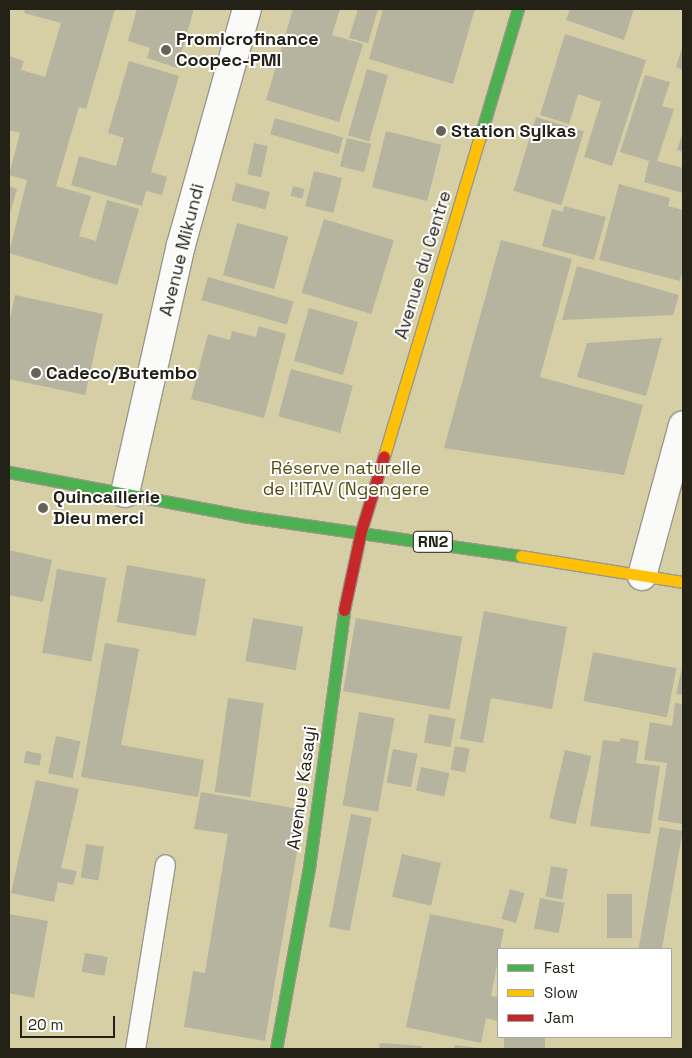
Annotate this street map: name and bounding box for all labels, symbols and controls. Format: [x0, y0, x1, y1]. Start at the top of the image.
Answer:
place label: Promicrofinance Coopec-PMI [176, 29, 319, 72]
marker: Promicrofinance Coopec-PMI [160, 44, 172, 56]
place label: Station Sylkas [451, 120, 576, 142]
marker: Station Sylkas [435, 125, 447, 137]
street label: Avenue Mikundi [155, 181, 209, 319]
street label: Avenue du Centre [390, 188, 456, 342]
place label: Cadeco/Butembo [46, 362, 197, 384]
marker: Cadeco/Butembo [30, 367, 42, 379]
park label: Réserve naturelle de l'ITAV (Ngengere [263, 458, 429, 500]
place label: Quincaillerie Dieu merci [53, 487, 160, 530]
marker: Quincaillerie Dieu merci [37, 502, 49, 514]
road number: RN2 [412, 528, 454, 556]
street label: Avenue Kasayi [283, 725, 321, 851]
legend [497, 948, 672, 1038]
text: Fast [544, 958, 575, 977]
text: Slow [544, 983, 578, 1002]
scale bar [22, 1006, 118, 1038]
text: Jam [544, 1008, 574, 1027]
text: 20 m [28, 1015, 63, 1034]

